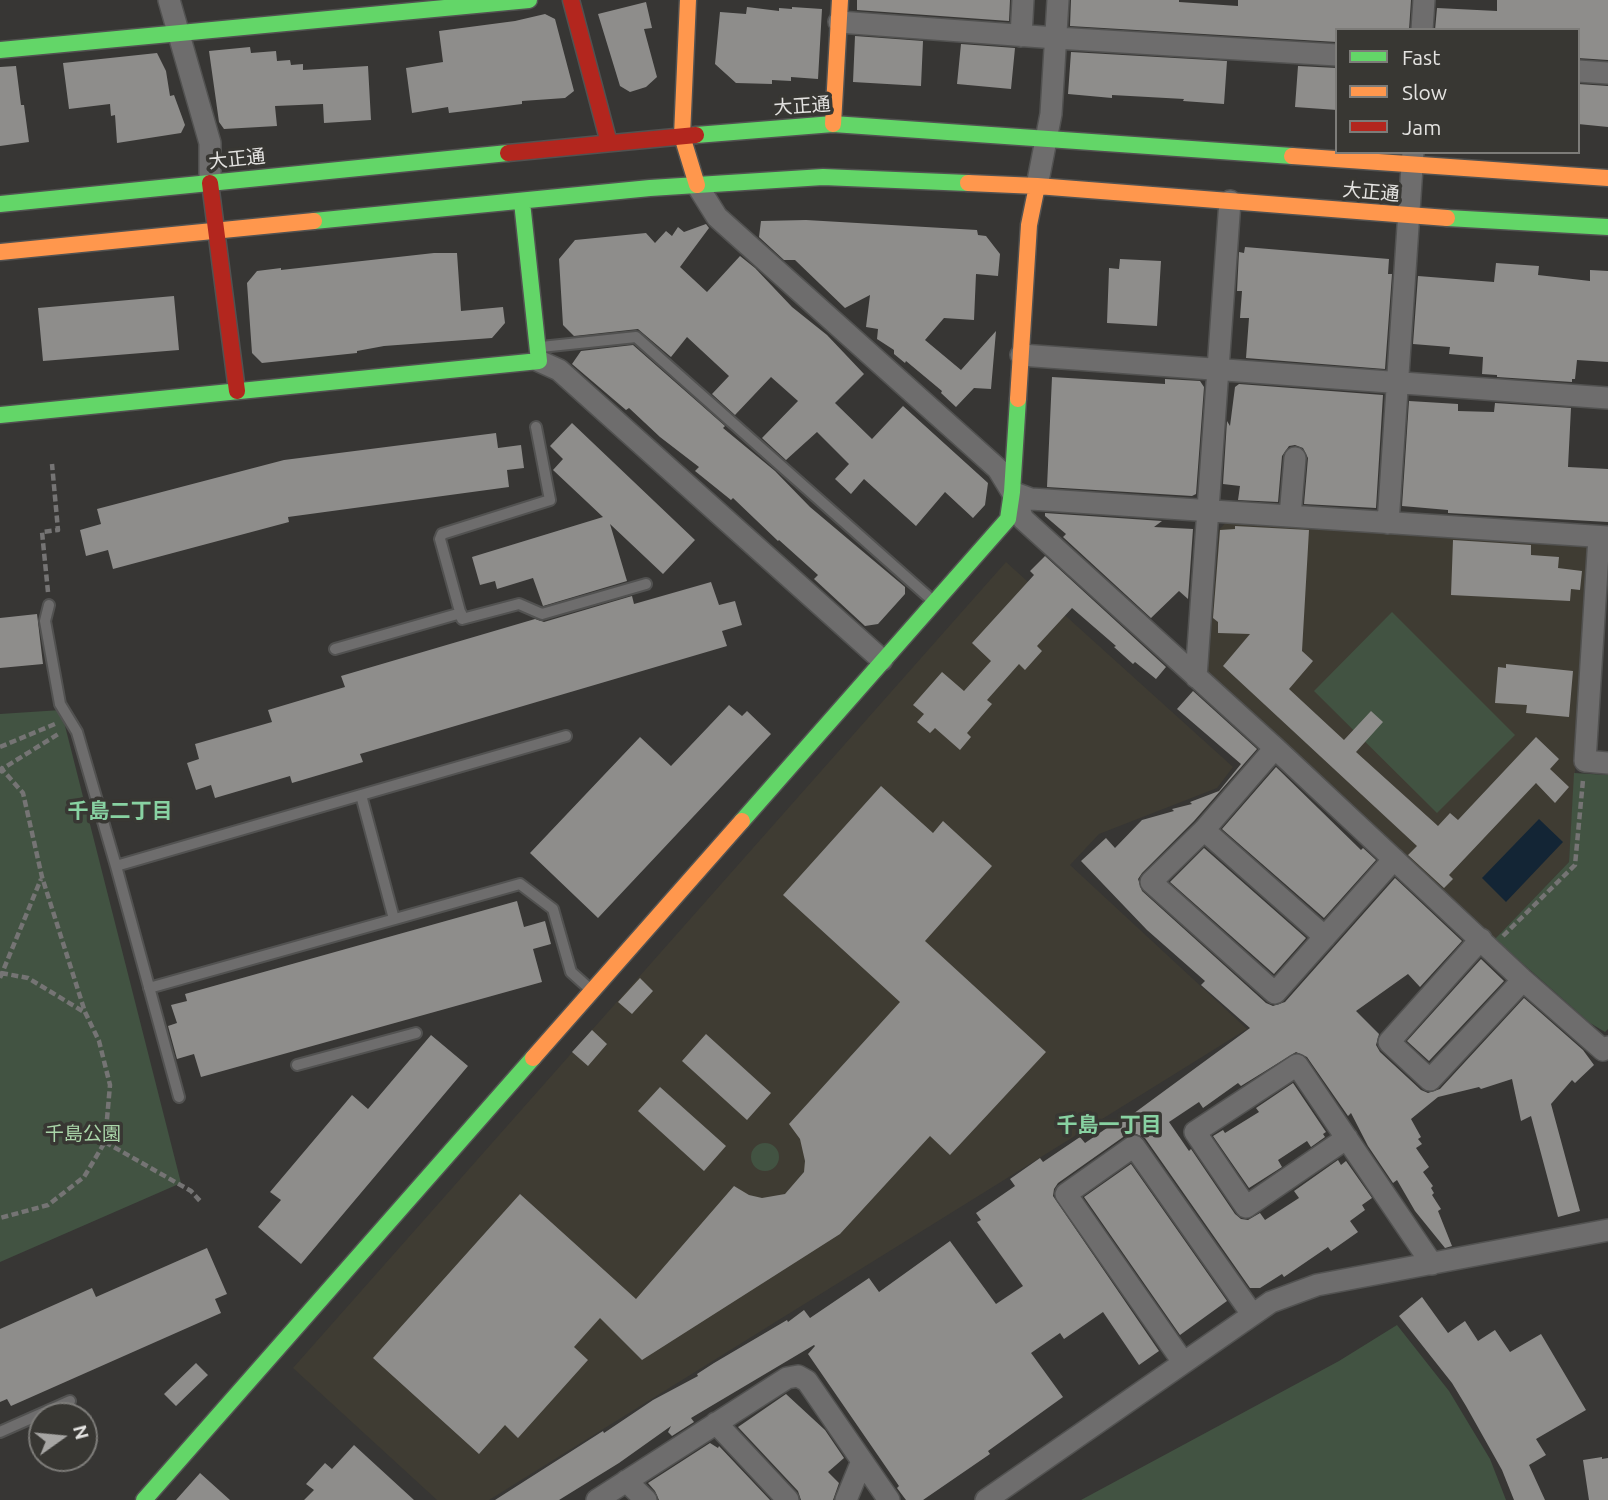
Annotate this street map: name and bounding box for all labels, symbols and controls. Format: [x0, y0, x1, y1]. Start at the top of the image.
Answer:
legend [1335, 28, 1580, 154]
text: Fast [1402, 45, 1440, 69]
text: Slow [1402, 80, 1447, 104]
street label: 大正通 [773, 93, 831, 119]
text: Jam [1402, 115, 1441, 139]
street label: 大正通 [207, 145, 267, 173]
street label: 大正通 [1342, 178, 1400, 206]
district label: 千島二丁目 [68, 798, 172, 824]
district label: 千島一丁目 [1057, 1112, 1161, 1138]
park label: 千島公園 [45, 1123, 121, 1145]
north arrow [28, 1402, 98, 1472]
text: N [69, 1422, 94, 1442]

